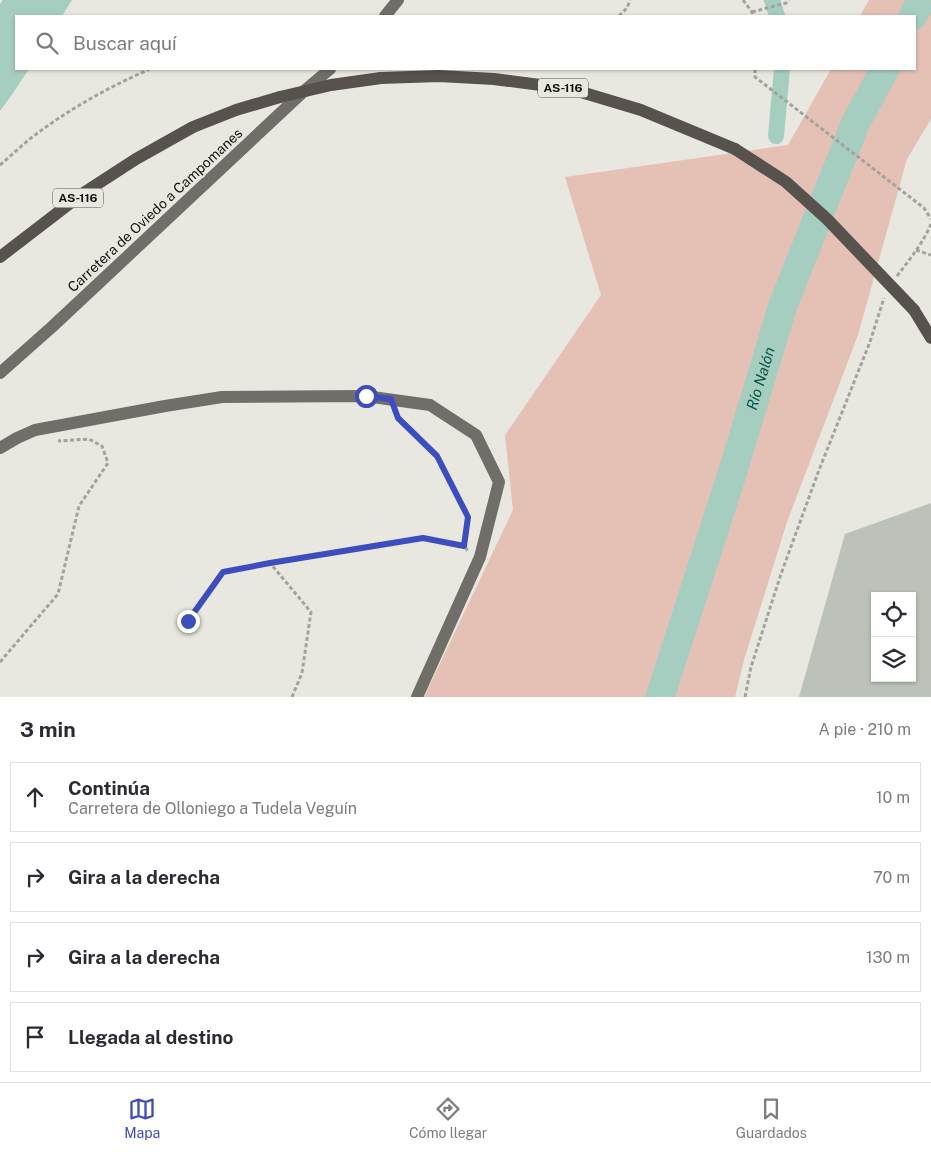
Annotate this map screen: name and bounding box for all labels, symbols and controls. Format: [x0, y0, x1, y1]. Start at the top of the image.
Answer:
search box [15, 15, 916, 70]
icon: search [33, 29, 61, 57]
text: Buscar aquí [73, 32, 177, 54]
road number: AS-116 [538, 78, 588, 98]
street label: Carretera de Oviedo a Campomanes [64, 125, 246, 295]
road number: AS-116 [53, 188, 103, 208]
water label: Río Nalón [743, 345, 778, 412]
route start [355, 385, 378, 408]
map controls [871, 592, 916, 682]
button: locate [871, 592, 916, 637]
route end [177, 610, 200, 633]
button: layers [871, 637, 916, 682]
text: 3 min [20, 717, 76, 742]
text: A pie · 210 m [818, 720, 911, 739]
text: Continúa [68, 777, 150, 799]
icon: ahead [21, 783, 49, 811]
text: 10 m [876, 788, 910, 807]
text: Carretera de Olloniego a Tudela Veguín [68, 799, 357, 818]
icon: right [21, 863, 49, 891]
text: Gira a la derecha [68, 866, 220, 888]
text: 70 m [873, 868, 910, 887]
icon: right [21, 943, 49, 971]
text: Gira a la derecha [68, 946, 220, 968]
text: 130 m [866, 948, 910, 967]
icon: arrive [21, 1023, 49, 1051]
text: Llegada al destino [68, 1026, 233, 1048]
tab: Mapa [124, 1095, 160, 1141]
tab: Cómo llegar [409, 1095, 487, 1141]
tab: Guardados [736, 1095, 807, 1141]

